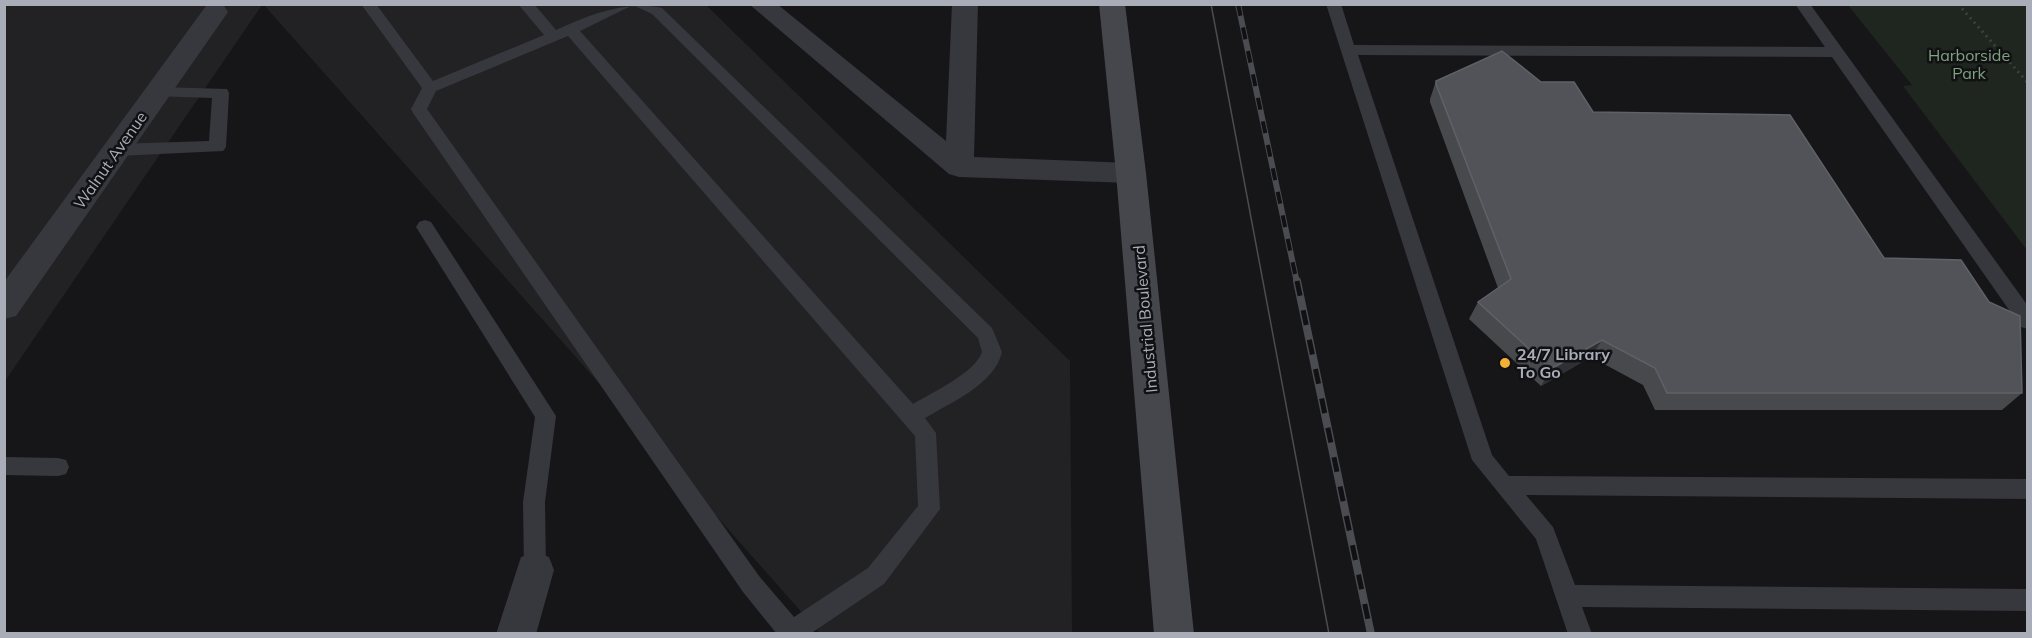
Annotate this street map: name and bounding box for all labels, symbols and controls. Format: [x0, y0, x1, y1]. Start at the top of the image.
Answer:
park label: Harborside Park [1928, 45, 2010, 83]
street label: Walnut Avenue [69, 107, 151, 213]
street label: Industrial Boulevard [1129, 244, 1161, 394]
place label: 24/7 Library To Go [1517, 344, 1610, 382]
marker: 24/7 Library To Go [1498, 356, 1512, 370]

